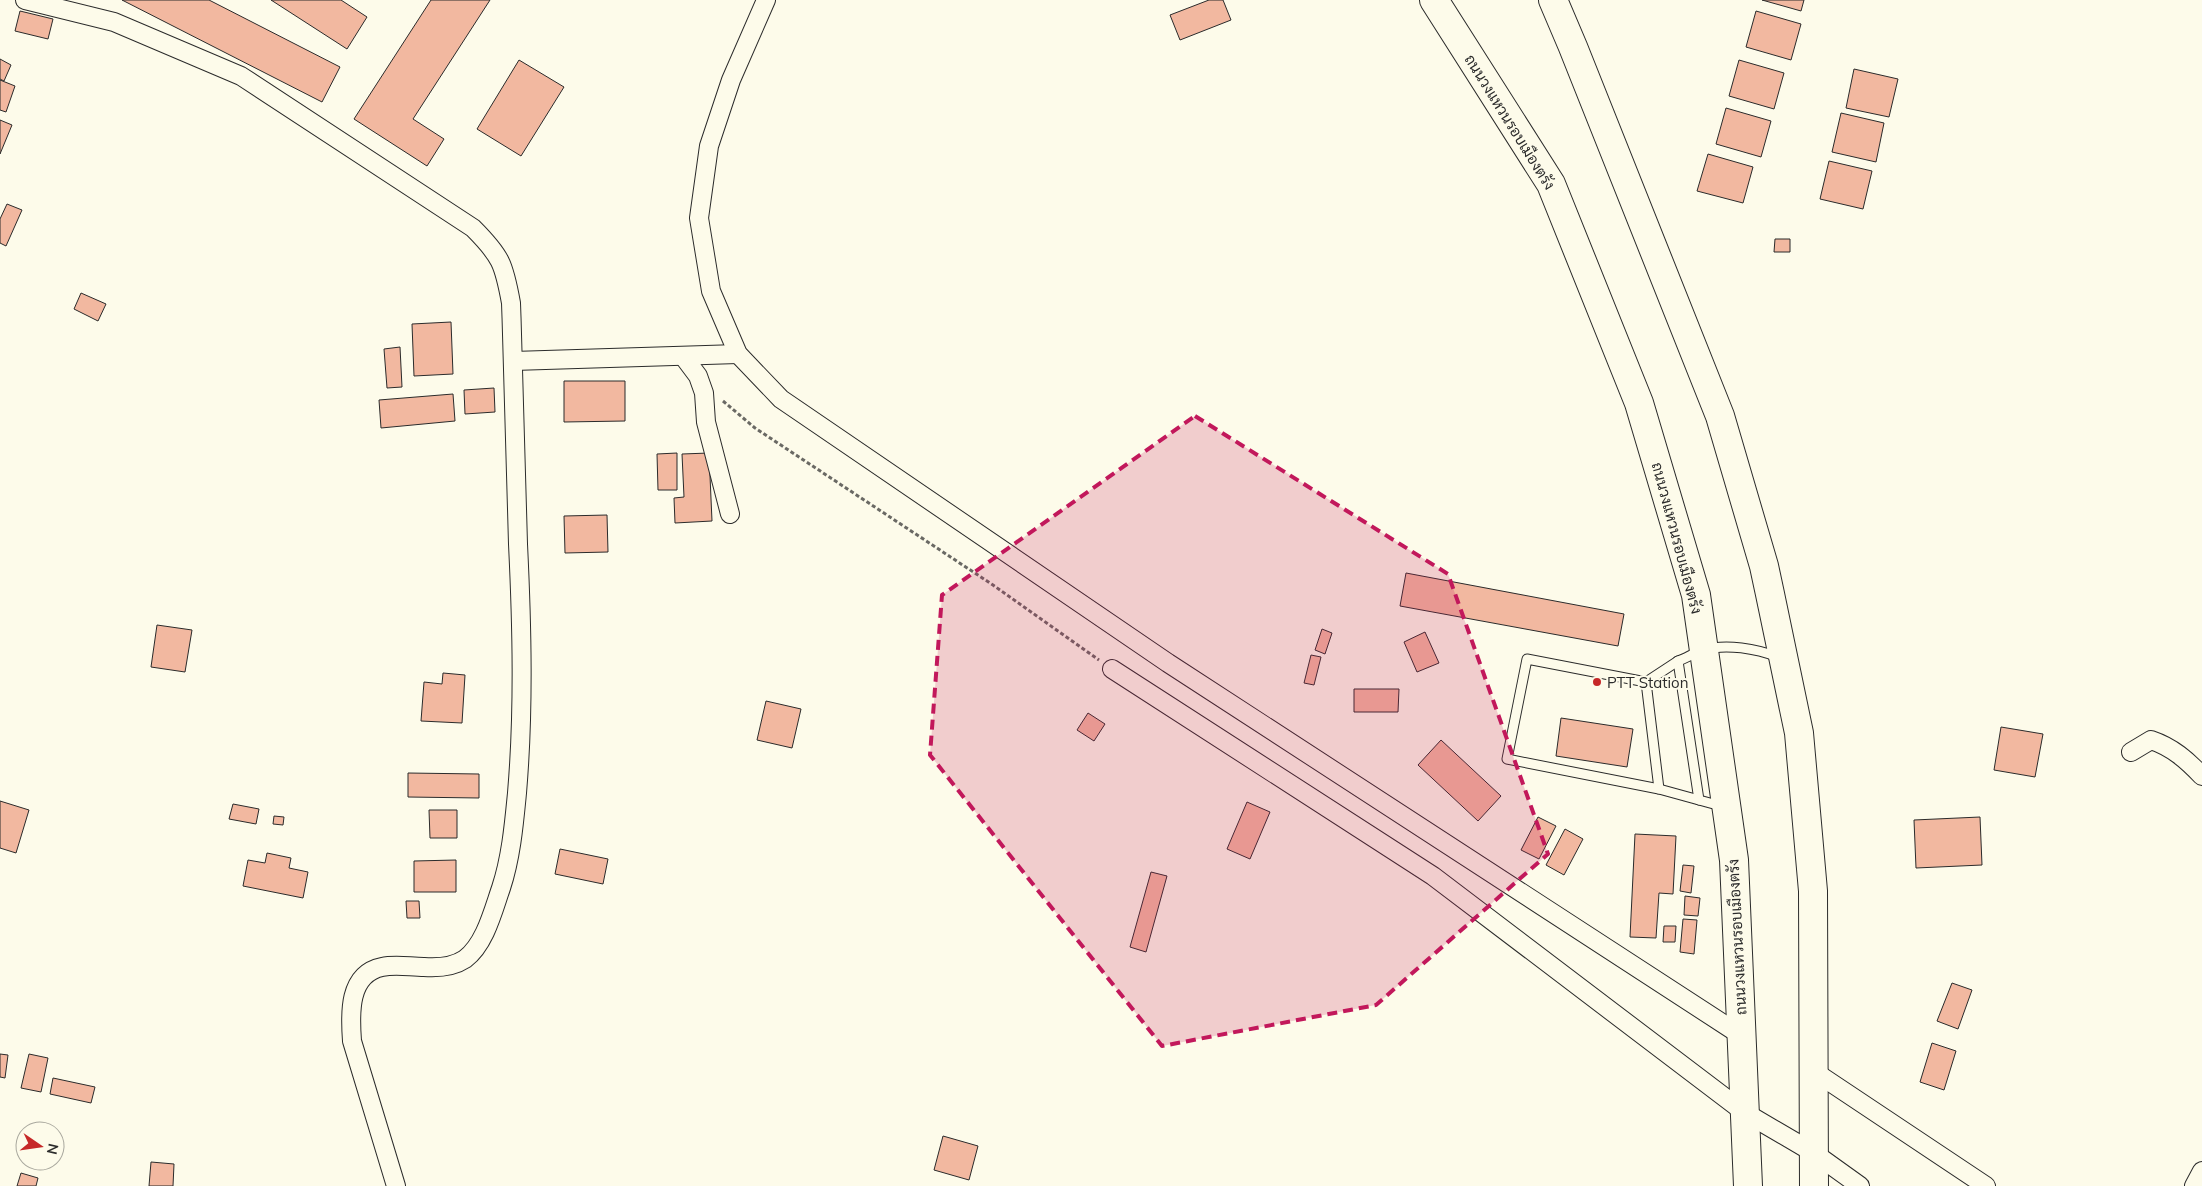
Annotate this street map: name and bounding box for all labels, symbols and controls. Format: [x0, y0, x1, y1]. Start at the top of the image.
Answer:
street label: ถนนวงแหวนรอบเมืองตรัง [1461, 51, 1559, 193]
street label: ถนนวงแหวนรอบเมืองตรัง [1648, 460, 1706, 616]
place label: PTT Station [1607, 673, 1688, 692]
marker: PTT Station [1591, 676, 1603, 688]
street label: ถนนวงแหวนรอบเมืองตรัง [1723, 859, 1751, 1015]
north arrow [15, 1121, 65, 1171]
text: N [43, 1142, 63, 1156]

